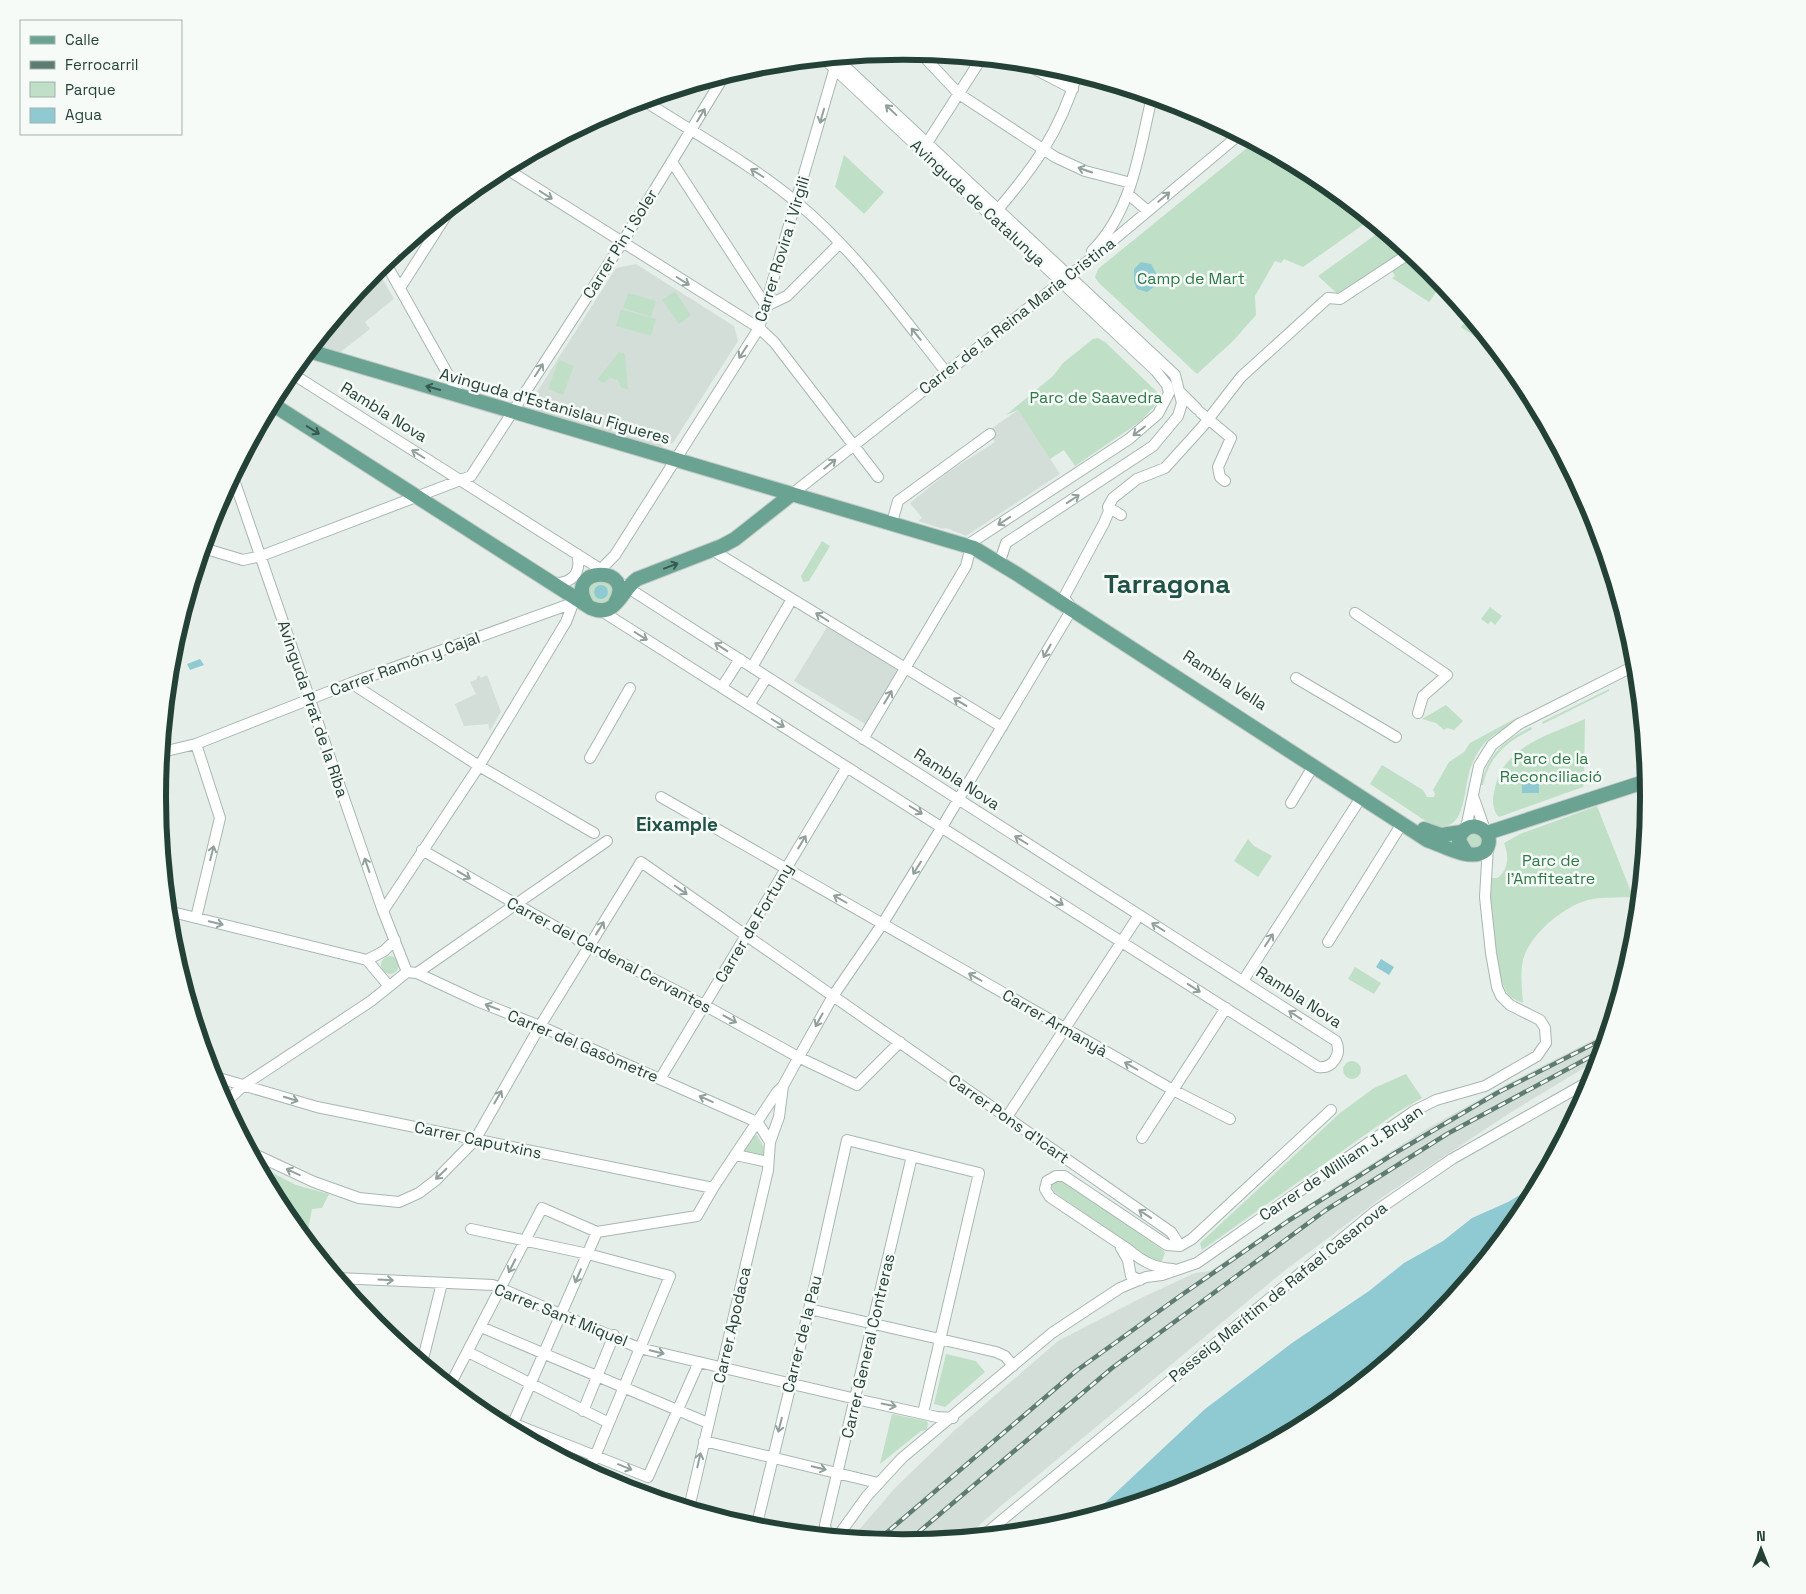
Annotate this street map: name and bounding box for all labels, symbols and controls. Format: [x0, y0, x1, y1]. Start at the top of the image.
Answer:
legend [20, 20, 182, 135]
text: Calle [65, 30, 100, 49]
text: Ferrocarril [65, 55, 138, 74]
text: Parque [65, 80, 116, 99]
one-way arrow [885, 104, 898, 116]
text: Agua [65, 105, 102, 124]
one-way arrow [696, 108, 706, 122]
one-way arrow [816, 108, 826, 124]
street label: Avinguda de Catalunya [906, 135, 1050, 271]
one-way arrow [1077, 165, 1093, 175]
one-way arrow [750, 168, 764, 179]
street label: Carrer Rovira i Virgili [750, 173, 814, 325]
street label: Carrer Pin i Soler [578, 185, 662, 303]
one-way arrow [538, 190, 552, 200]
one-way arrow [1157, 191, 1170, 202]
street label: Carrer de la Reina Maria Cristina [915, 233, 1119, 399]
park label: Camp de Mart [1137, 268, 1245, 289]
one-way arrow [676, 276, 690, 286]
one-way arrow [910, 327, 921, 340]
one-way arrow [737, 345, 747, 359]
street label: Avinguda d'Estanislau Figueres [437, 363, 673, 449]
one-way arrow [535, 364, 545, 378]
street label: Rambla Nova [337, 377, 431, 447]
one-way arrow [425, 382, 441, 392]
park label: Parc de Saavedra [1030, 387, 1162, 408]
one-way arrow [305, 425, 319, 435]
one-way arrow [1133, 425, 1146, 436]
one-way arrow [412, 449, 426, 459]
one-way arrow [823, 458, 836, 469]
one-way arrow [1065, 493, 1079, 503]
one-way arrow [998, 516, 1012, 526]
one-way arrow [663, 561, 678, 570]
district label: Tarragona [1104, 567, 1230, 601]
one-way arrow [815, 612, 829, 622]
street label: Avinguda Prat de la Riba [273, 618, 353, 800]
street label: Carrer Ramón y Cajal [327, 627, 483, 701]
one-way arrow [634, 631, 648, 642]
one-way arrow [714, 642, 728, 652]
one-way arrow [1041, 644, 1051, 658]
street label: Rambla Vella [1179, 645, 1271, 715]
one-way arrow [883, 690, 893, 704]
one-way arrow [954, 697, 968, 707]
one-way arrow [771, 719, 785, 729]
street label: Rambla Nova [910, 743, 1004, 815]
park label: Parc de la Reconciliació [1500, 748, 1602, 787]
one-way arrow [908, 806, 922, 816]
district label: Eixample [636, 812, 718, 837]
one-way arrow [797, 835, 807, 849]
one-way arrow [1014, 835, 1028, 845]
one-way arrow [208, 846, 217, 862]
park label: Parc de l'Amfiteatre [1507, 850, 1595, 889]
one-way arrow [362, 857, 371, 873]
street label: Carrer de Fortuny [710, 859, 798, 987]
one-way arrow [911, 861, 921, 875]
one-way arrow [456, 870, 470, 880]
one-way arrow [673, 885, 687, 895]
street label: Carrer del Cardenal Cervantes [503, 892, 715, 1018]
one-way arrow [834, 893, 848, 903]
one-way arrow [1050, 895, 1064, 906]
one-way arrow [207, 918, 223, 928]
one-way arrow [596, 921, 606, 935]
one-way arrow [1152, 922, 1166, 932]
one-way arrow [1264, 934, 1274, 948]
street label: Rambla Nova [1252, 961, 1346, 1033]
one-way arrow [968, 971, 983, 981]
one-way arrow [1187, 983, 1201, 993]
street label: Carrer Armanyà [998, 984, 1112, 1062]
one-way arrow [485, 1002, 500, 1011]
street label: Carrer del Gasòmetre [504, 1005, 662, 1087]
one-way arrow [1289, 1009, 1303, 1019]
one-way arrow [814, 1012, 824, 1027]
one-way arrow [722, 1015, 736, 1025]
one-way arrow [1125, 1061, 1139, 1071]
street label: Carrer Pons d'Icart [944, 1069, 1074, 1169]
one-way arrow [494, 1090, 504, 1104]
one-way arrow [699, 1093, 714, 1103]
one-way arrow [283, 1095, 299, 1105]
street label: Carrer de William J. Bryan [1255, 1100, 1427, 1226]
street label: Carrer Caputxins [413, 1116, 543, 1164]
one-way arrow [285, 1167, 300, 1177]
one-way arrow [435, 1168, 447, 1180]
street label: Passeig Marítim de Rafael Casanova [1164, 1197, 1392, 1387]
one-way arrow [1138, 1209, 1152, 1219]
street label: Carrer General Contreras [837, 1252, 899, 1440]
one-way arrow [507, 1259, 517, 1274]
street label: Carrer Apodaca [708, 1265, 756, 1385]
one-way arrow [572, 1268, 582, 1283]
street label: Carrer de la Pau [777, 1273, 827, 1395]
one-way arrow [378, 1276, 394, 1285]
street label: Carrer Sant Miquel [491, 1279, 631, 1351]
one-way arrow [649, 1348, 665, 1357]
one-way arrow [881, 1401, 897, 1411]
one-way arrow [775, 1416, 784, 1432]
one-way arrow [695, 1452, 704, 1468]
one-way arrow [617, 1463, 632, 1472]
one-way arrow [811, 1464, 827, 1473]
north arrow [1736, 1524, 1786, 1574]
text: N [1756, 1527, 1766, 1545]

